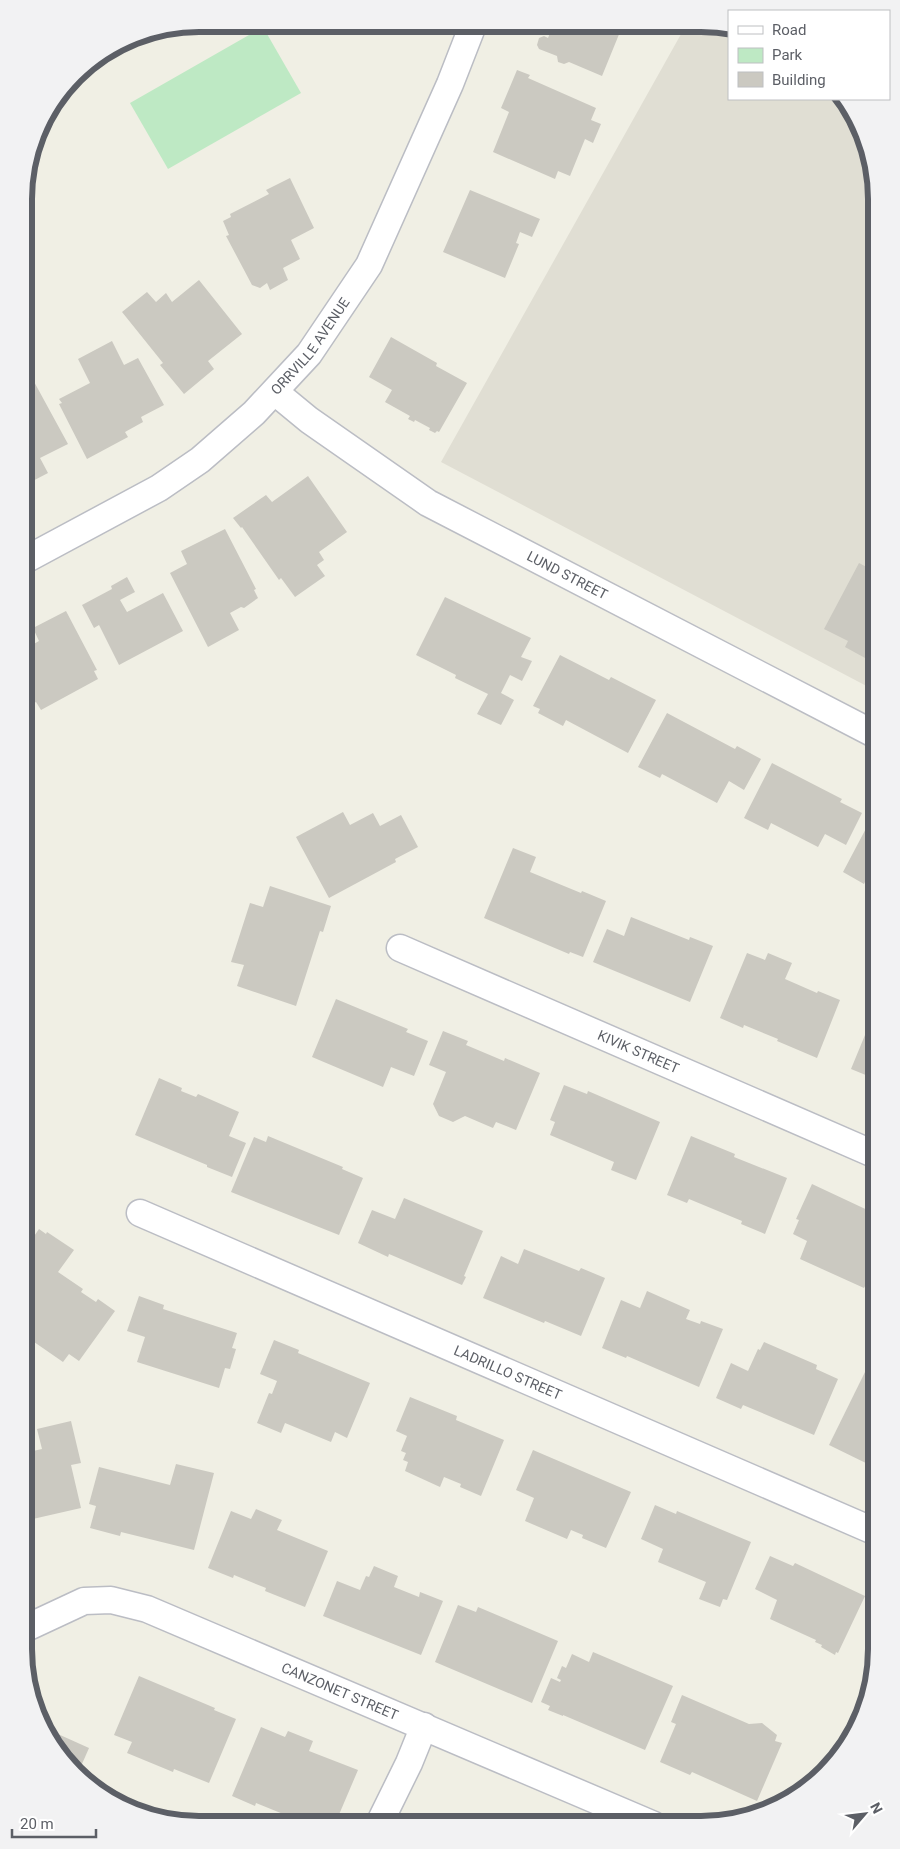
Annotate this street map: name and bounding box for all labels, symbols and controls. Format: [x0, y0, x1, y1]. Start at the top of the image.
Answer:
legend [728, 10, 890, 100]
text: Road [772, 21, 806, 39]
text: Park [772, 46, 803, 64]
text: Building [772, 71, 826, 89]
street label: ORRVILLE AVENUE [267, 295, 353, 398]
street label: LUND STREET [524, 548, 611, 603]
street label: KIVIK STREET [595, 1027, 682, 1077]
street label: LADRILLO STREET [452, 1342, 565, 1403]
street label: CANZONET STREET [279, 1659, 401, 1723]
north arrow [840, 1789, 890, 1839]
text: N [867, 1800, 886, 1816]
scale bar [12, 1806, 96, 1838]
text: 20 m [20, 1815, 54, 1833]

